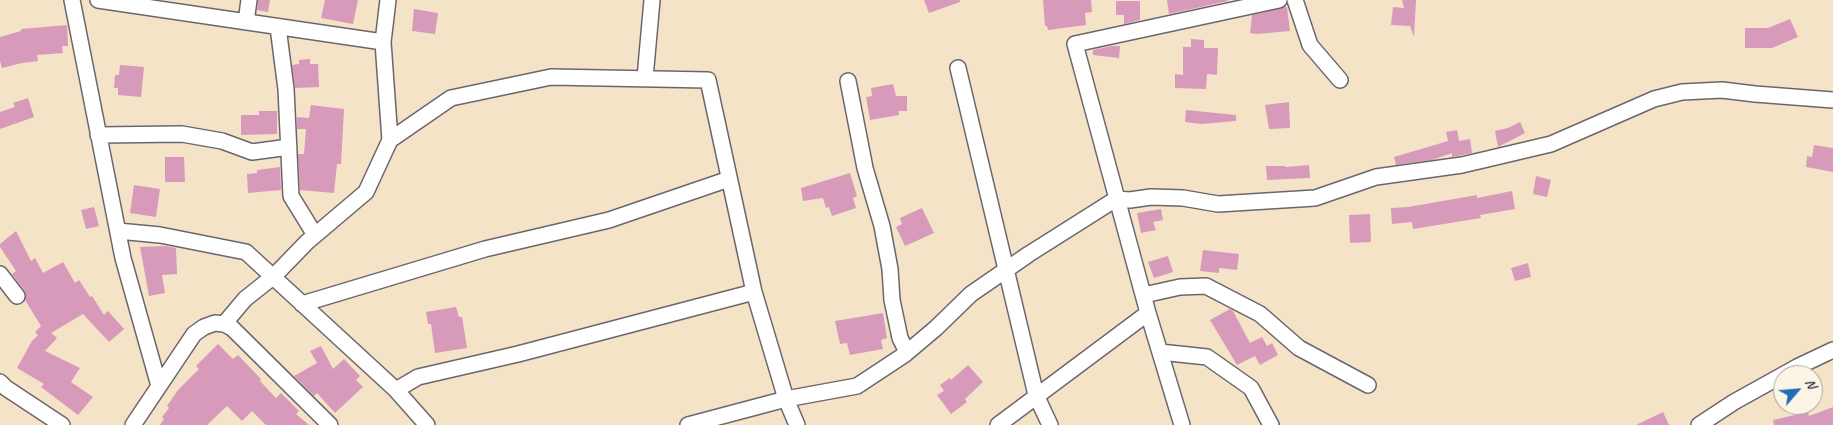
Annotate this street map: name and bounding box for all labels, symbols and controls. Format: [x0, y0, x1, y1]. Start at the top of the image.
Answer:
north arrow [1773, 365, 1823, 415]
text: N [1801, 376, 1820, 391]

